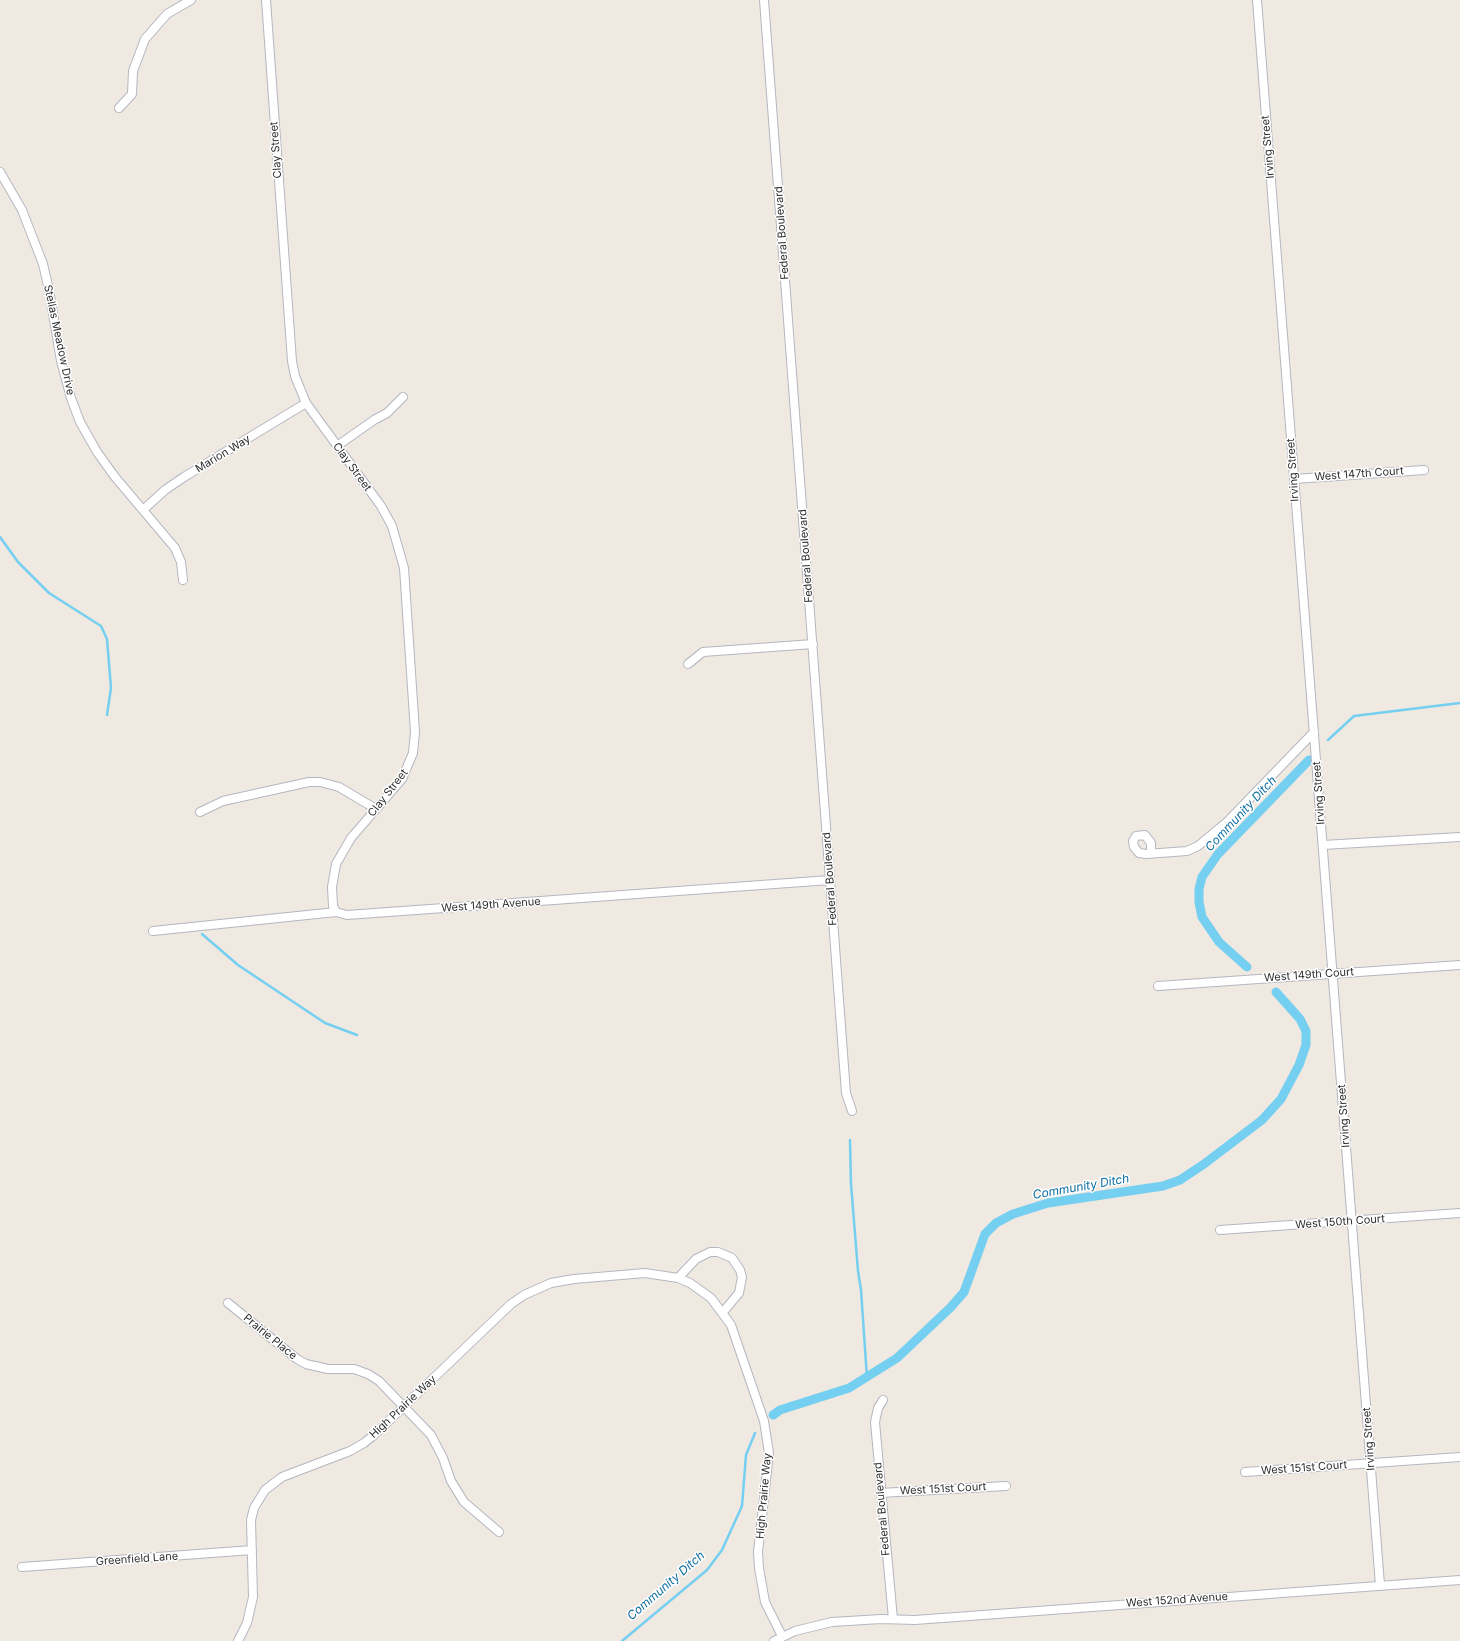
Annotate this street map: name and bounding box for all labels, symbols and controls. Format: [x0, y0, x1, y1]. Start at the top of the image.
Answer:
street label: Irving Street [1259, 115, 1277, 179]
street label: Clay Street [267, 121, 285, 179]
street label: Federal Boulevard [772, 186, 792, 280]
street label: Stellas Meadow Drive [41, 284, 77, 396]
street label: Marion Way [193, 432, 253, 476]
street label: Irving Street [1284, 438, 1302, 502]
street label: Clay Street [330, 440, 374, 494]
street label: West 147th Court [1314, 464, 1404, 484]
street label: Federal Boulevard [796, 509, 816, 603]
street label: Irving Street [1310, 761, 1328, 825]
street label: Clay Street [365, 766, 411, 820]
water label: Community Ditch [1202, 773, 1280, 855]
street label: Federal Boulevard [820, 832, 840, 926]
street label: West 149th Avenue [441, 895, 541, 915]
street label: West 149th Court [1264, 965, 1354, 985]
street label: Irving Street [1335, 1084, 1353, 1148]
water label: Community Ditch [1032, 1171, 1130, 1203]
street label: West 150th Court [1295, 1212, 1385, 1232]
street label: Prairie Place [241, 1311, 299, 1363]
street label: High Prairie Way [367, 1373, 439, 1441]
street label: Irving Street [1360, 1407, 1378, 1471]
street label: High Prairie Way [754, 1453, 774, 1539]
street label: West 151st Court [1260, 1458, 1348, 1478]
street label: Federal Boulevard [871, 1462, 893, 1556]
street label: West 151st Court [900, 1480, 986, 1498]
water label: Community Ditch [624, 1549, 708, 1623]
street label: Greenfield Lane [95, 1550, 179, 1568]
street label: West 152nd Avenue [1126, 1590, 1228, 1610]

